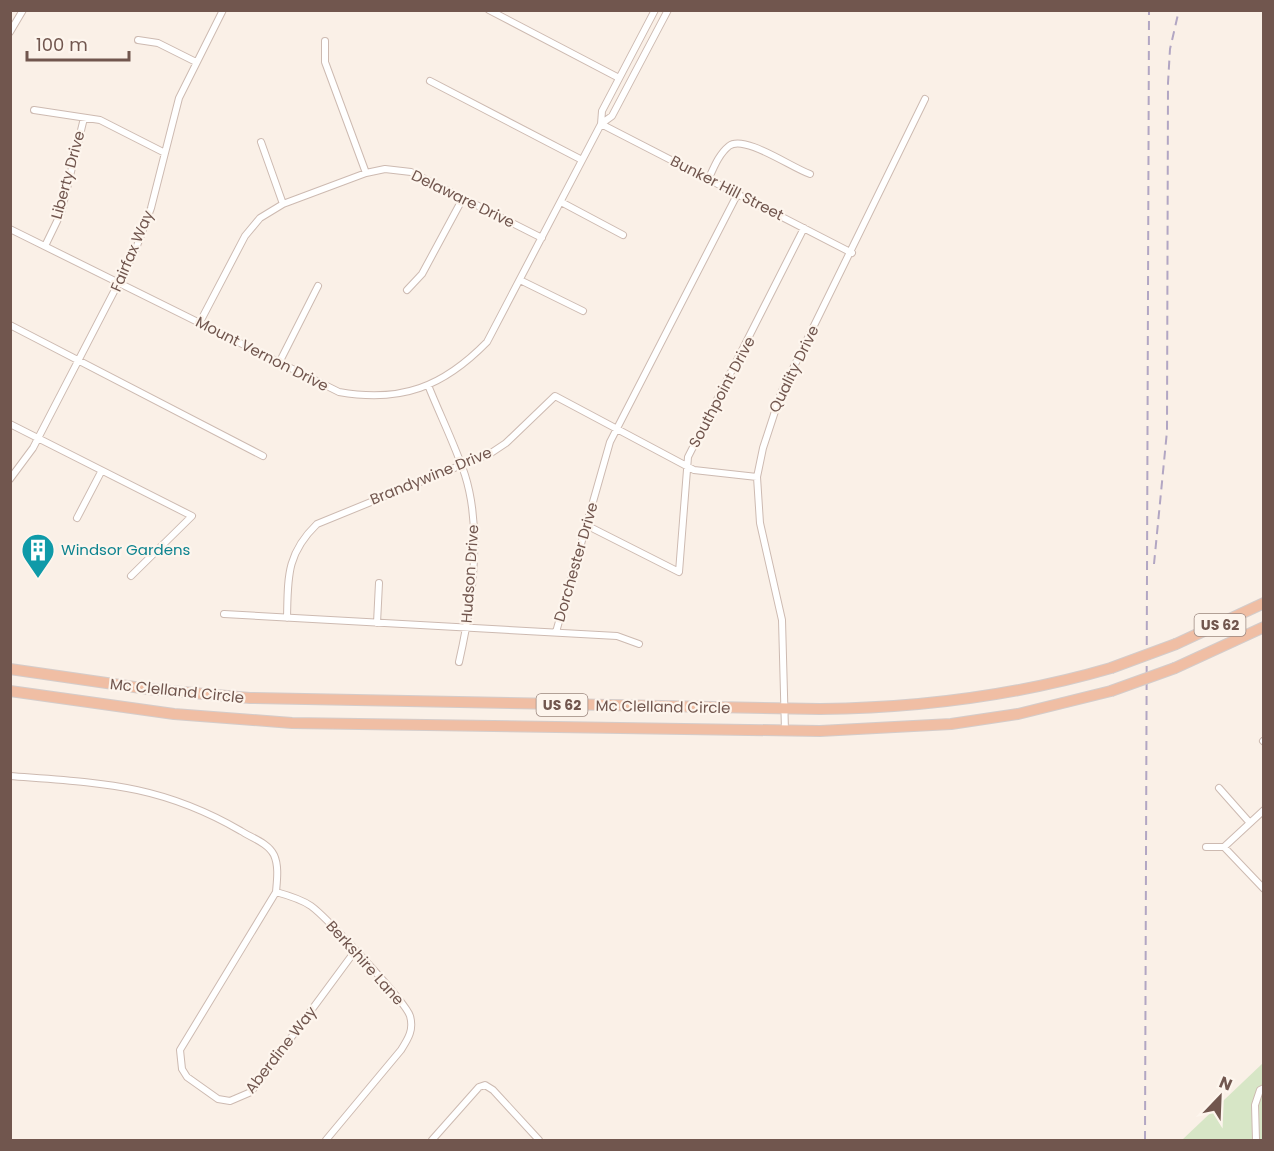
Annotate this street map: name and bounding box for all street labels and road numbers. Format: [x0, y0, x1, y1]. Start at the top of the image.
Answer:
street label: Liberty Drive [46, 128, 89, 221]
street label: Bunker Hill Street [667, 150, 787, 225]
street label: Delaware Drive [408, 164, 518, 233]
street label: Fairfax Way [105, 206, 158, 295]
street label: Mount Vernon Drive [192, 311, 332, 396]
street label: Quality Drive [763, 322, 824, 416]
street label: Southpoint Drive [683, 332, 760, 451]
street label: Brandywine Drive [367, 442, 495, 510]
street label: Dorchester Drive [548, 500, 603, 624]
street label: Hudson Drive [456, 524, 483, 624]
road number: US 62 [1194, 614, 1246, 636]
street label: Mc Clelland Circle [109, 673, 245, 708]
road number: US 62 [536, 694, 588, 716]
street label: Mc Clelland Circle [595, 695, 731, 718]
street label: Berkshire Lane [322, 916, 409, 1010]
street label: Aberdine Way [240, 1001, 322, 1098]

